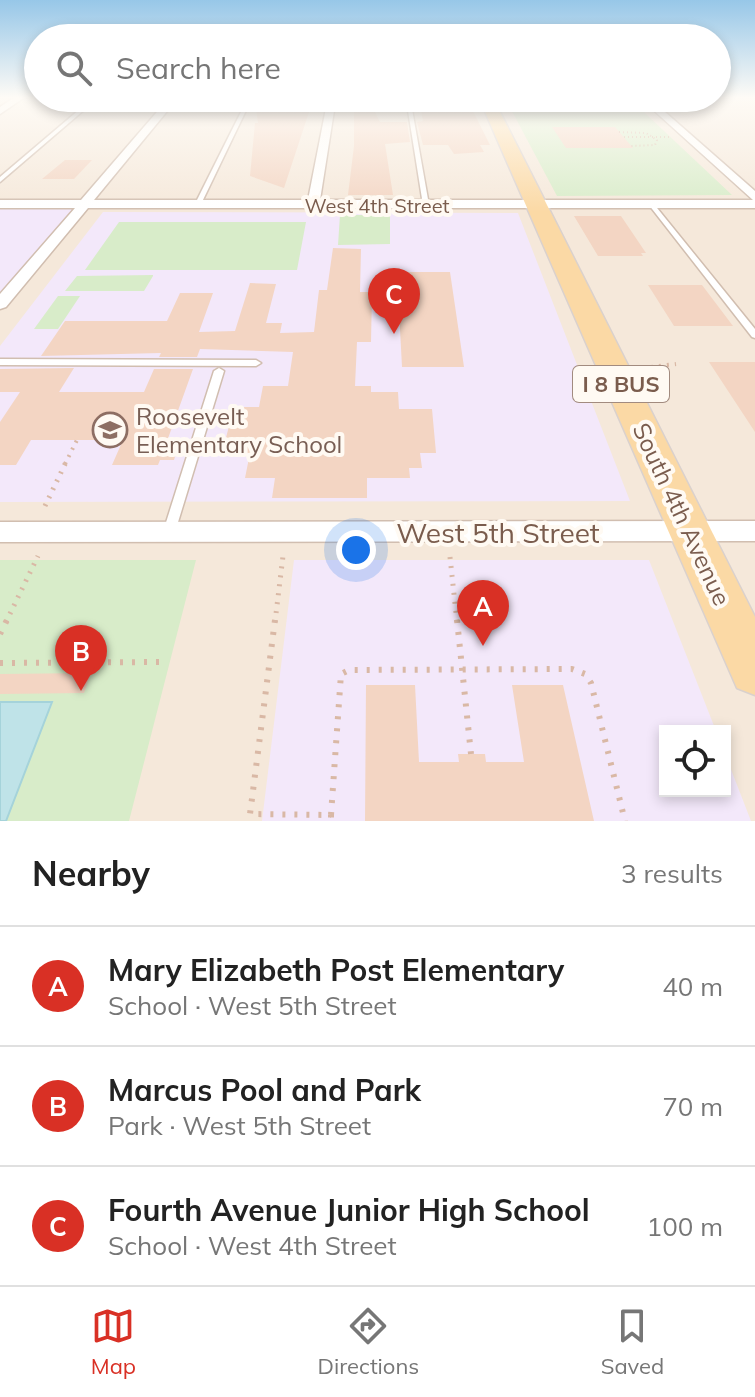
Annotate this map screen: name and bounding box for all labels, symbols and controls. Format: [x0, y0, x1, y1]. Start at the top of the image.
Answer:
search box [24, 24, 731, 112]
icon: search [52, 46, 96, 90]
text: Search here [116, 49, 281, 87]
street label: West 4th Street [304, 193, 450, 218]
pin: C [368, 268, 420, 334]
road number: I 8 BUS [573, 366, 669, 402]
place label: Roosevelt Elementary School [136, 401, 342, 459]
school or university icon: Roosevelt Elementary School [91, 411, 129, 449]
street label: South 4th Avenue [627, 418, 737, 610]
street label: West 5th Street [396, 515, 600, 550]
your location [336, 530, 376, 570]
pin: A [457, 580, 509, 646]
pin: B [55, 625, 107, 691]
map controls [659, 725, 731, 797]
button: locate [659, 725, 731, 797]
text: Nearby [32, 852, 150, 895]
text: 3 results [621, 857, 723, 890]
text: Mary Elizabeth Post Elementary [108, 951, 564, 989]
text: A [48, 970, 68, 1003]
text: 40 m [662, 970, 723, 1003]
text: School · West 5th Street [108, 989, 397, 1022]
text: Marcus Pool and Park [108, 1071, 421, 1109]
text: B [49, 1090, 67, 1123]
text: 70 m [662, 1090, 723, 1123]
text: Park · West 5th Street [108, 1109, 371, 1142]
text: Fourth Avenue Junior High School [108, 1191, 590, 1229]
text: C [49, 1210, 67, 1243]
text: 100 m [647, 1210, 723, 1243]
text: School · West 4th Street [108, 1229, 397, 1262]
tab: Map [91, 1304, 136, 1380]
tab: Directions [318, 1304, 419, 1380]
tab: Saved [601, 1304, 664, 1380]

